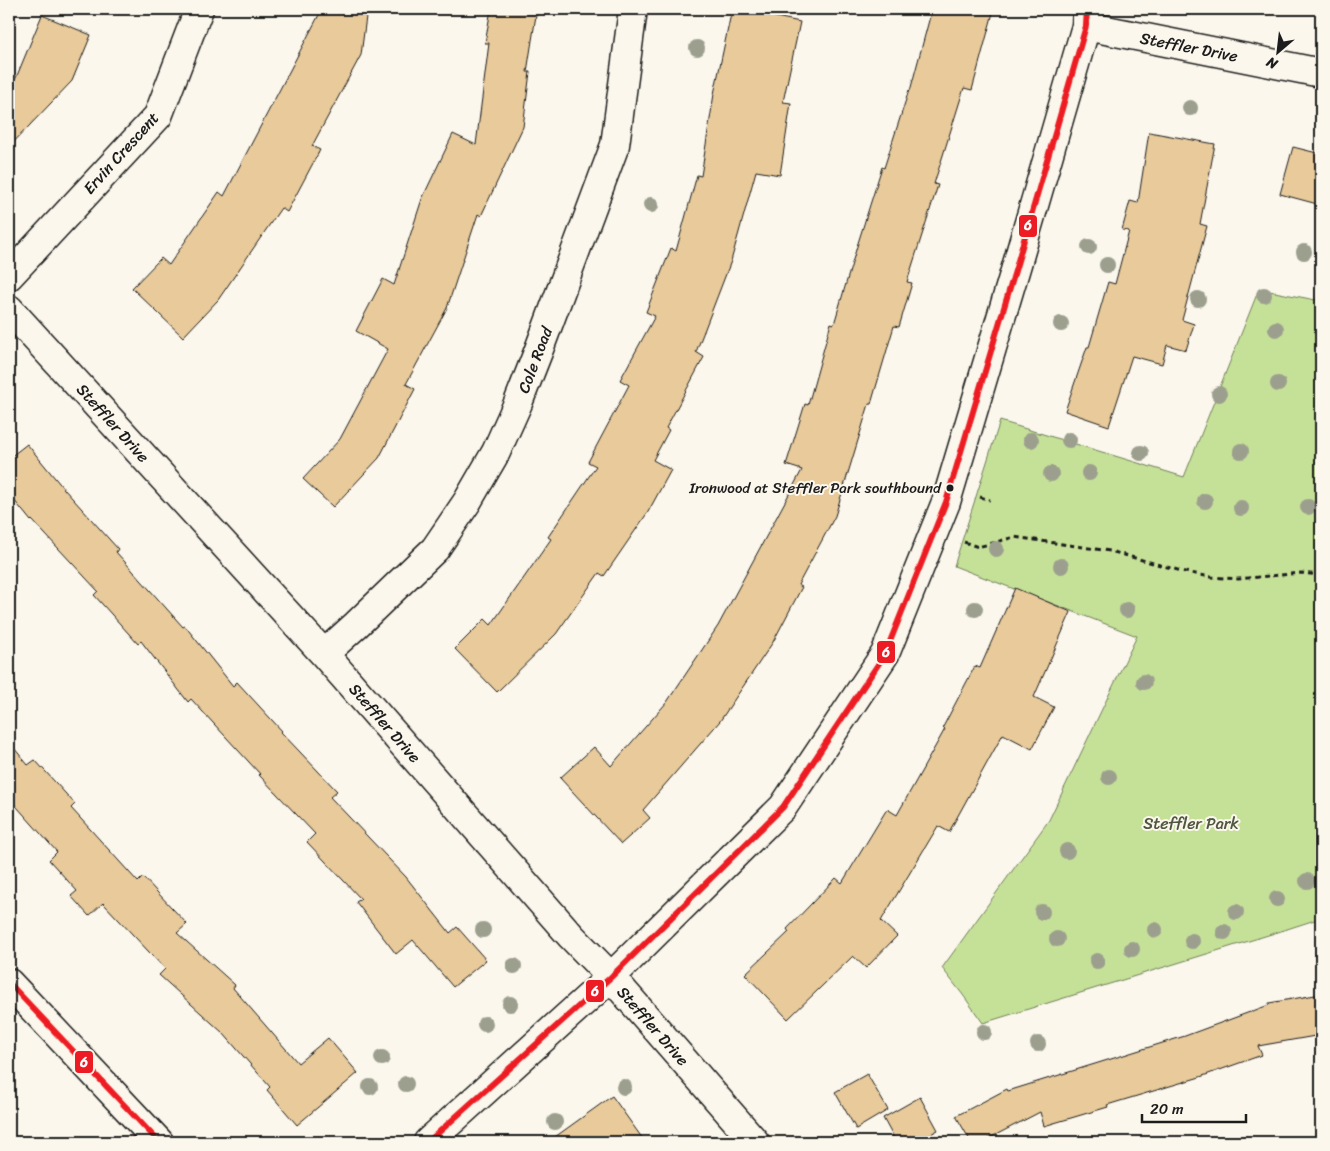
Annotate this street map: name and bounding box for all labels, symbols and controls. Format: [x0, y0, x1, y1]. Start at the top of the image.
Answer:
street label: Steffler Drive [1138, 23, 1240, 71]
north arrow [1252, 28, 1302, 78]
text: N [1262, 50, 1283, 77]
street label: Ervin Crescent [76, 105, 166, 201]
text: 6 [1023, 213, 1032, 238]
line badge: 6 [1018, 214, 1038, 238]
street label: Cole Road [509, 321, 561, 397]
street label: Steffler Drive [69, 376, 157, 470]
place label: Ironwood at Steffler Park southbound [688, 475, 942, 501]
marker: Ironwood at Steffler Park southbound [945, 483, 955, 493]
line badge: 6 [876, 640, 896, 664]
text: 6 [881, 640, 890, 665]
street label: Steffler Drive [342, 676, 428, 770]
park label: Steffler Park [1143, 809, 1239, 838]
line badge: 6 [585, 979, 605, 1003]
text: 6 [590, 979, 599, 1004]
street label: Steffler Drive [610, 979, 696, 1073]
line badge: 6 [74, 1050, 94, 1074]
text: 6 [79, 1050, 88, 1075]
scale bar [1142, 1091, 1246, 1123]
text: 20 m [1150, 1096, 1184, 1122]

